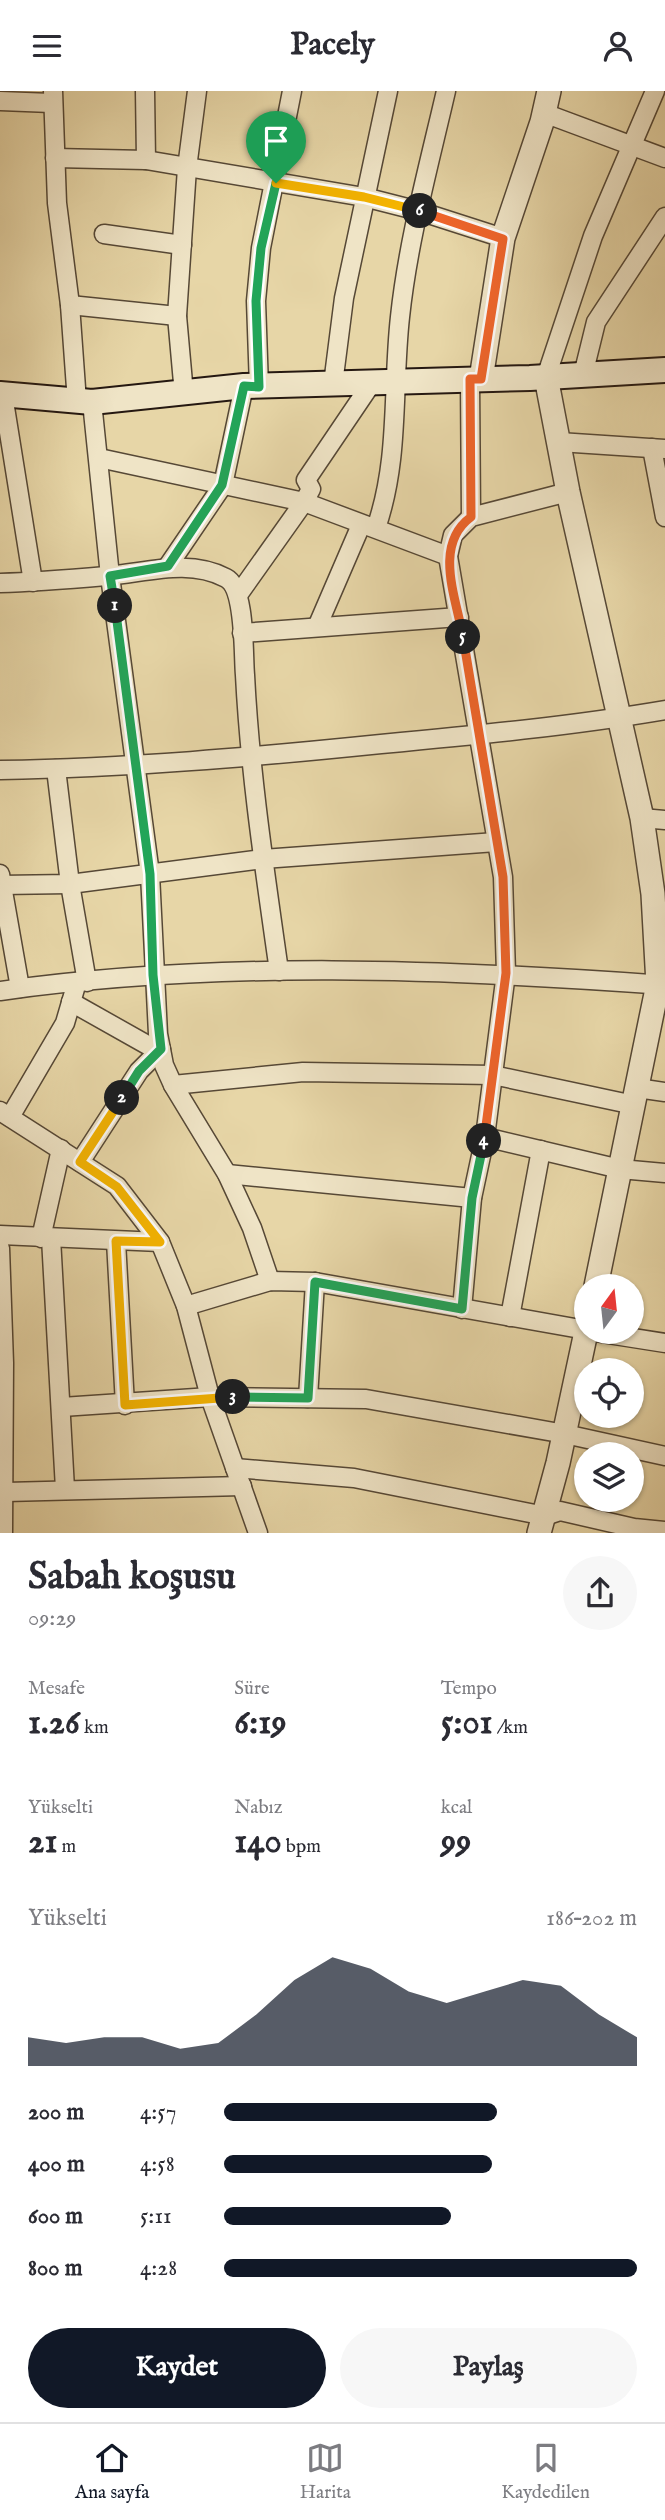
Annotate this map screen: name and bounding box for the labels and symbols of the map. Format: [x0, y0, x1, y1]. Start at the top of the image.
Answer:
pin [246, 111, 306, 183]
pin: 6 [402, 193, 438, 229]
pin: 1 [97, 589, 132, 623]
pin: 5 [446, 619, 480, 655]
pin: 2 [104, 1081, 140, 1115]
pin: 4 [466, 1123, 502, 1159]
north arrow [574, 1274, 644, 1344]
pin: 3 [216, 1379, 250, 1415]

